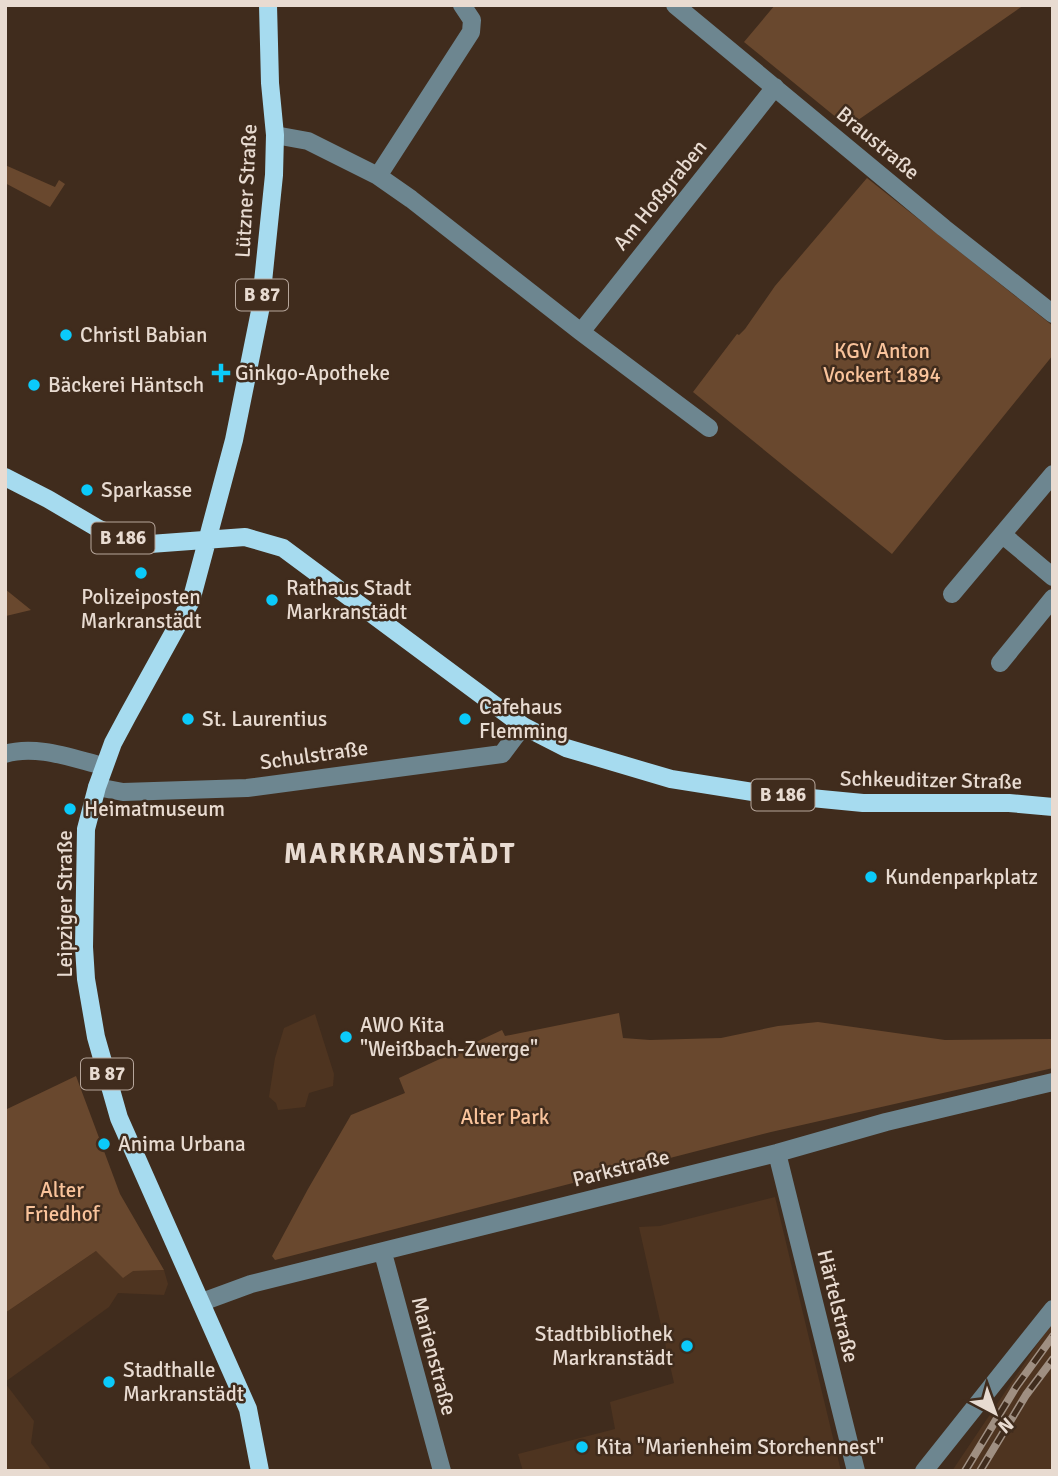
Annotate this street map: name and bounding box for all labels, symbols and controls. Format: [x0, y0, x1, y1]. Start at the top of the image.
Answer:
street label: Braustraße [831, 101, 925, 185]
street label: Lützner Straße [230, 123, 262, 259]
street label: Am Hoßgraben [608, 134, 712, 256]
road number: B 87 [236, 280, 288, 310]
place label: Christl Babian [80, 322, 207, 348]
marker: Christl Babian [58, 327, 74, 343]
park label: KGV Anton Vockert 1894 [823, 338, 941, 388]
place label: Ginkgo-Apotheke [235, 360, 390, 386]
marker: Ginkgo-Apotheke [213, 365, 229, 381]
place label: Bäckerei Häntsch [48, 372, 204, 398]
marker: Bäckerei Häntsch [26, 377, 42, 393]
place label: Sparkasse [101, 477, 192, 503]
marker: Sparkasse [79, 482, 95, 498]
road number: B 186 [92, 523, 154, 554]
marker: Polizeiposten Markranstädt [133, 565, 149, 581]
place label: Rathaus Stadt Markranstädt [286, 575, 412, 625]
place label: Polizeiposten Markranstädt [80, 584, 202, 634]
marker: Rathaus Stadt Markranstädt [264, 592, 280, 608]
place label: Cafehaus Flemming [479, 694, 568, 744]
place label: St. Laurentius [202, 706, 327, 732]
marker: St. Laurentius [180, 711, 196, 727]
marker: Cafehaus Flemming [457, 711, 473, 727]
street label: Schulstraße [258, 735, 370, 775]
street label: Schkeuditzer Straße [840, 765, 1022, 795]
road number: B 186 [752, 780, 814, 810]
place label: Heimatmuseum [84, 796, 225, 822]
marker: Heimatmuseum [62, 801, 78, 817]
street label: Leipziger Straße [52, 830, 78, 978]
district label: MARKRANSTÄDT [284, 837, 516, 871]
place label: Kundenparkplatz [885, 864, 1038, 890]
marker: Kundenparkplatz [863, 869, 879, 885]
place label: AWO Kita "Weißbach-Zwerge" [360, 1012, 538, 1062]
marker: AWO Kita "Weißbach-Zwerge" [338, 1029, 354, 1045]
road number: B 87 [81, 1058, 133, 1090]
park label: Alter Park [461, 1104, 550, 1130]
place label: Anima Urbana [118, 1131, 246, 1157]
marker: Anima Urbana [96, 1136, 112, 1152]
street label: Parkstraße [570, 1143, 672, 1193]
park label: Alter Friedhof [24, 1177, 101, 1227]
street label: Härtelstraße [811, 1247, 865, 1365]
street label: Marienstraße [406, 1294, 462, 1418]
place label: Stadtbibliothek Markranstädt [535, 1321, 673, 1371]
marker: Stadtbibliothek Markranstädt [679, 1338, 695, 1354]
place label: Stadthalle Markranstädt [123, 1357, 244, 1407]
marker: Stadthalle Markranstädt [101, 1374, 117, 1390]
north arrow [960, 1378, 1030, 1448]
text: N [993, 1412, 1018, 1438]
place label: Kita "Marienheim Storchennest" [596, 1434, 884, 1460]
marker: Kita "Marienheim Storchennest" [574, 1439, 590, 1455]

